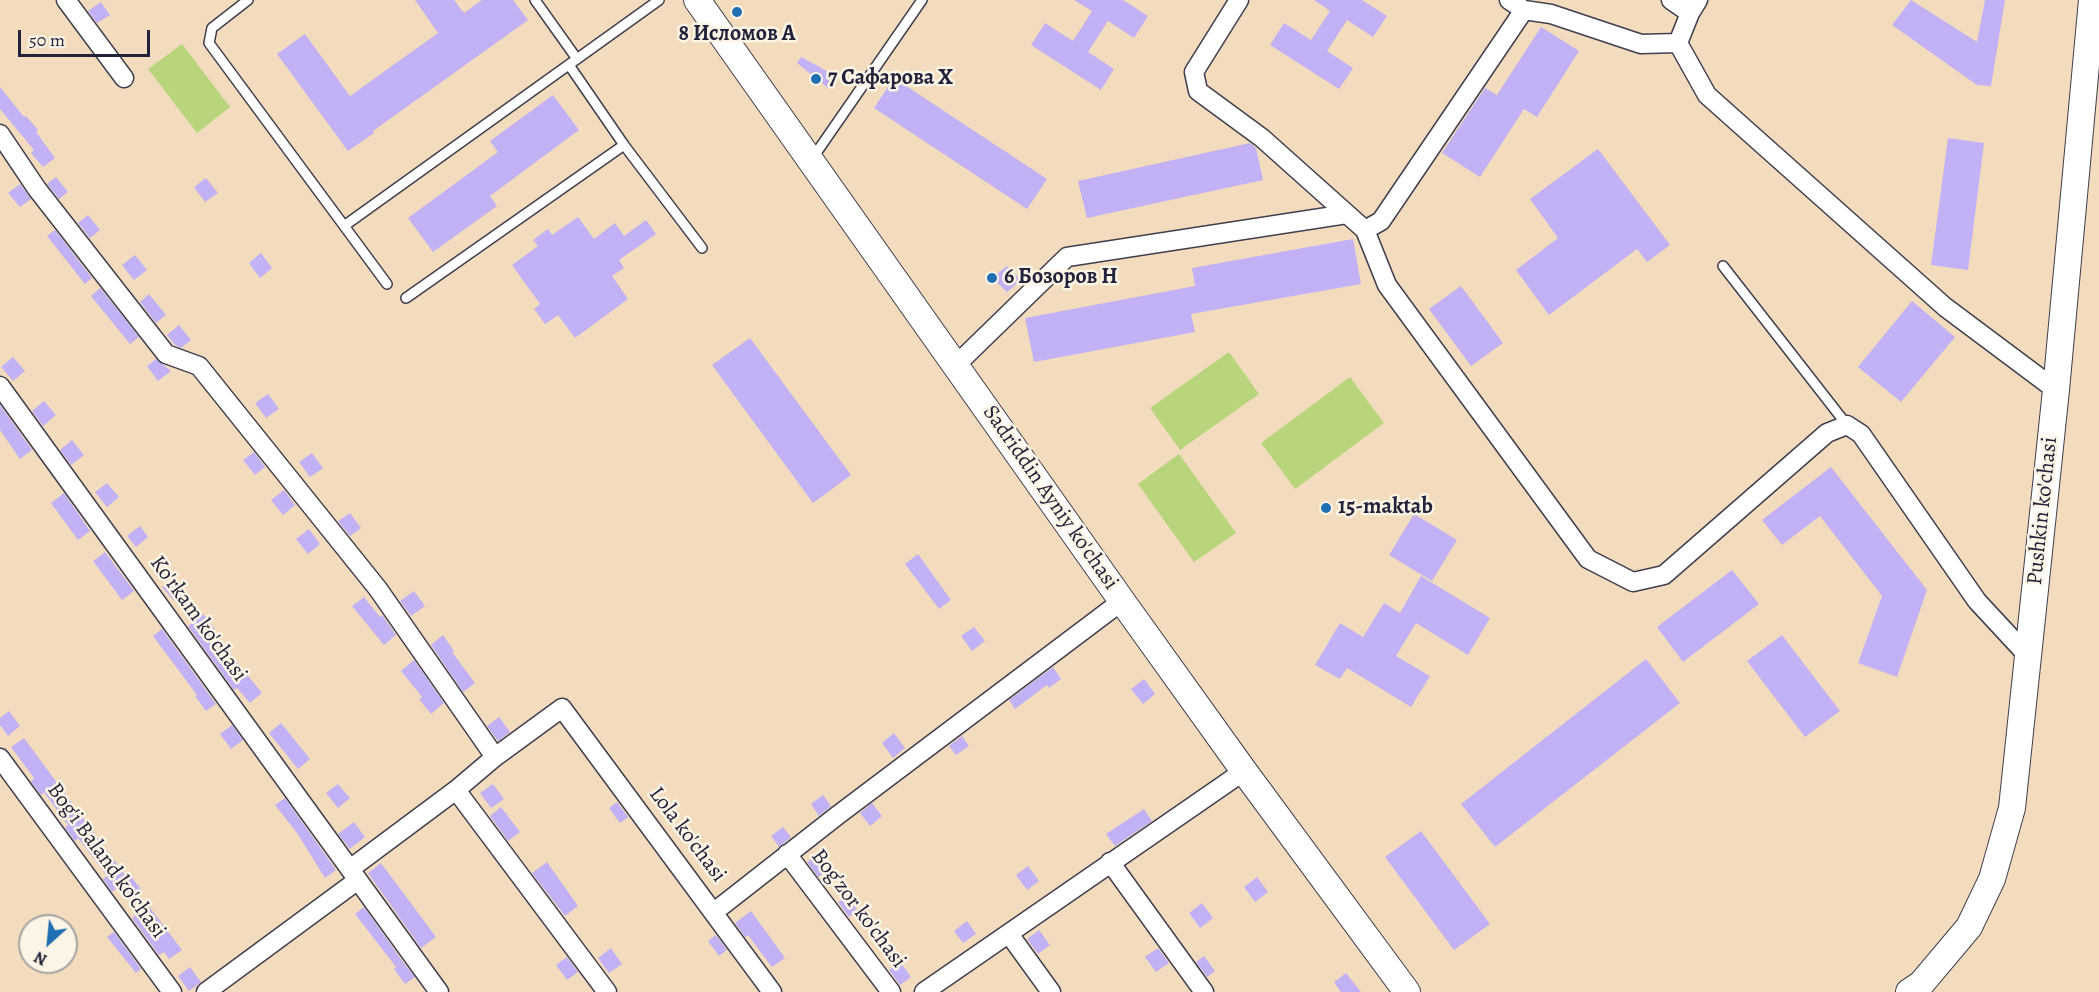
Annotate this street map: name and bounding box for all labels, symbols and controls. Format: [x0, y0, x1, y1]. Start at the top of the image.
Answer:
marker: 8 Исломов А [730, 5, 744, 19]
scale bar [21, 18, 153, 56]
place label: 8 Исломов А [679, 22, 795, 48]
text: 50 m [29, 28, 65, 52]
place label: 7 Сафарова Х [828, 66, 953, 92]
marker: 7 Сафарова Х [809, 72, 823, 86]
place label: 6 Бозоров Н [1004, 265, 1118, 291]
marker: 6 Бозоров Н [985, 271, 999, 285]
street label: Sadriddin Ayniy ko'chasi [976, 401, 1124, 595]
street label: Pushkin ko'chasi [2022, 436, 2064, 586]
place label: 15-maktab [1338, 495, 1433, 521]
marker: 15-maktab [1319, 501, 1333, 515]
street label: Ko'rkam ko'chasi [144, 551, 252, 687]
street label: Bog'i Baland ko'chasi [41, 778, 171, 944]
street label: Lola ko'chasi [643, 782, 731, 888]
street label: Bog'zor ko'chasi [805, 844, 911, 974]
north arrow [18, 914, 78, 974]
text: N [31, 946, 51, 971]

